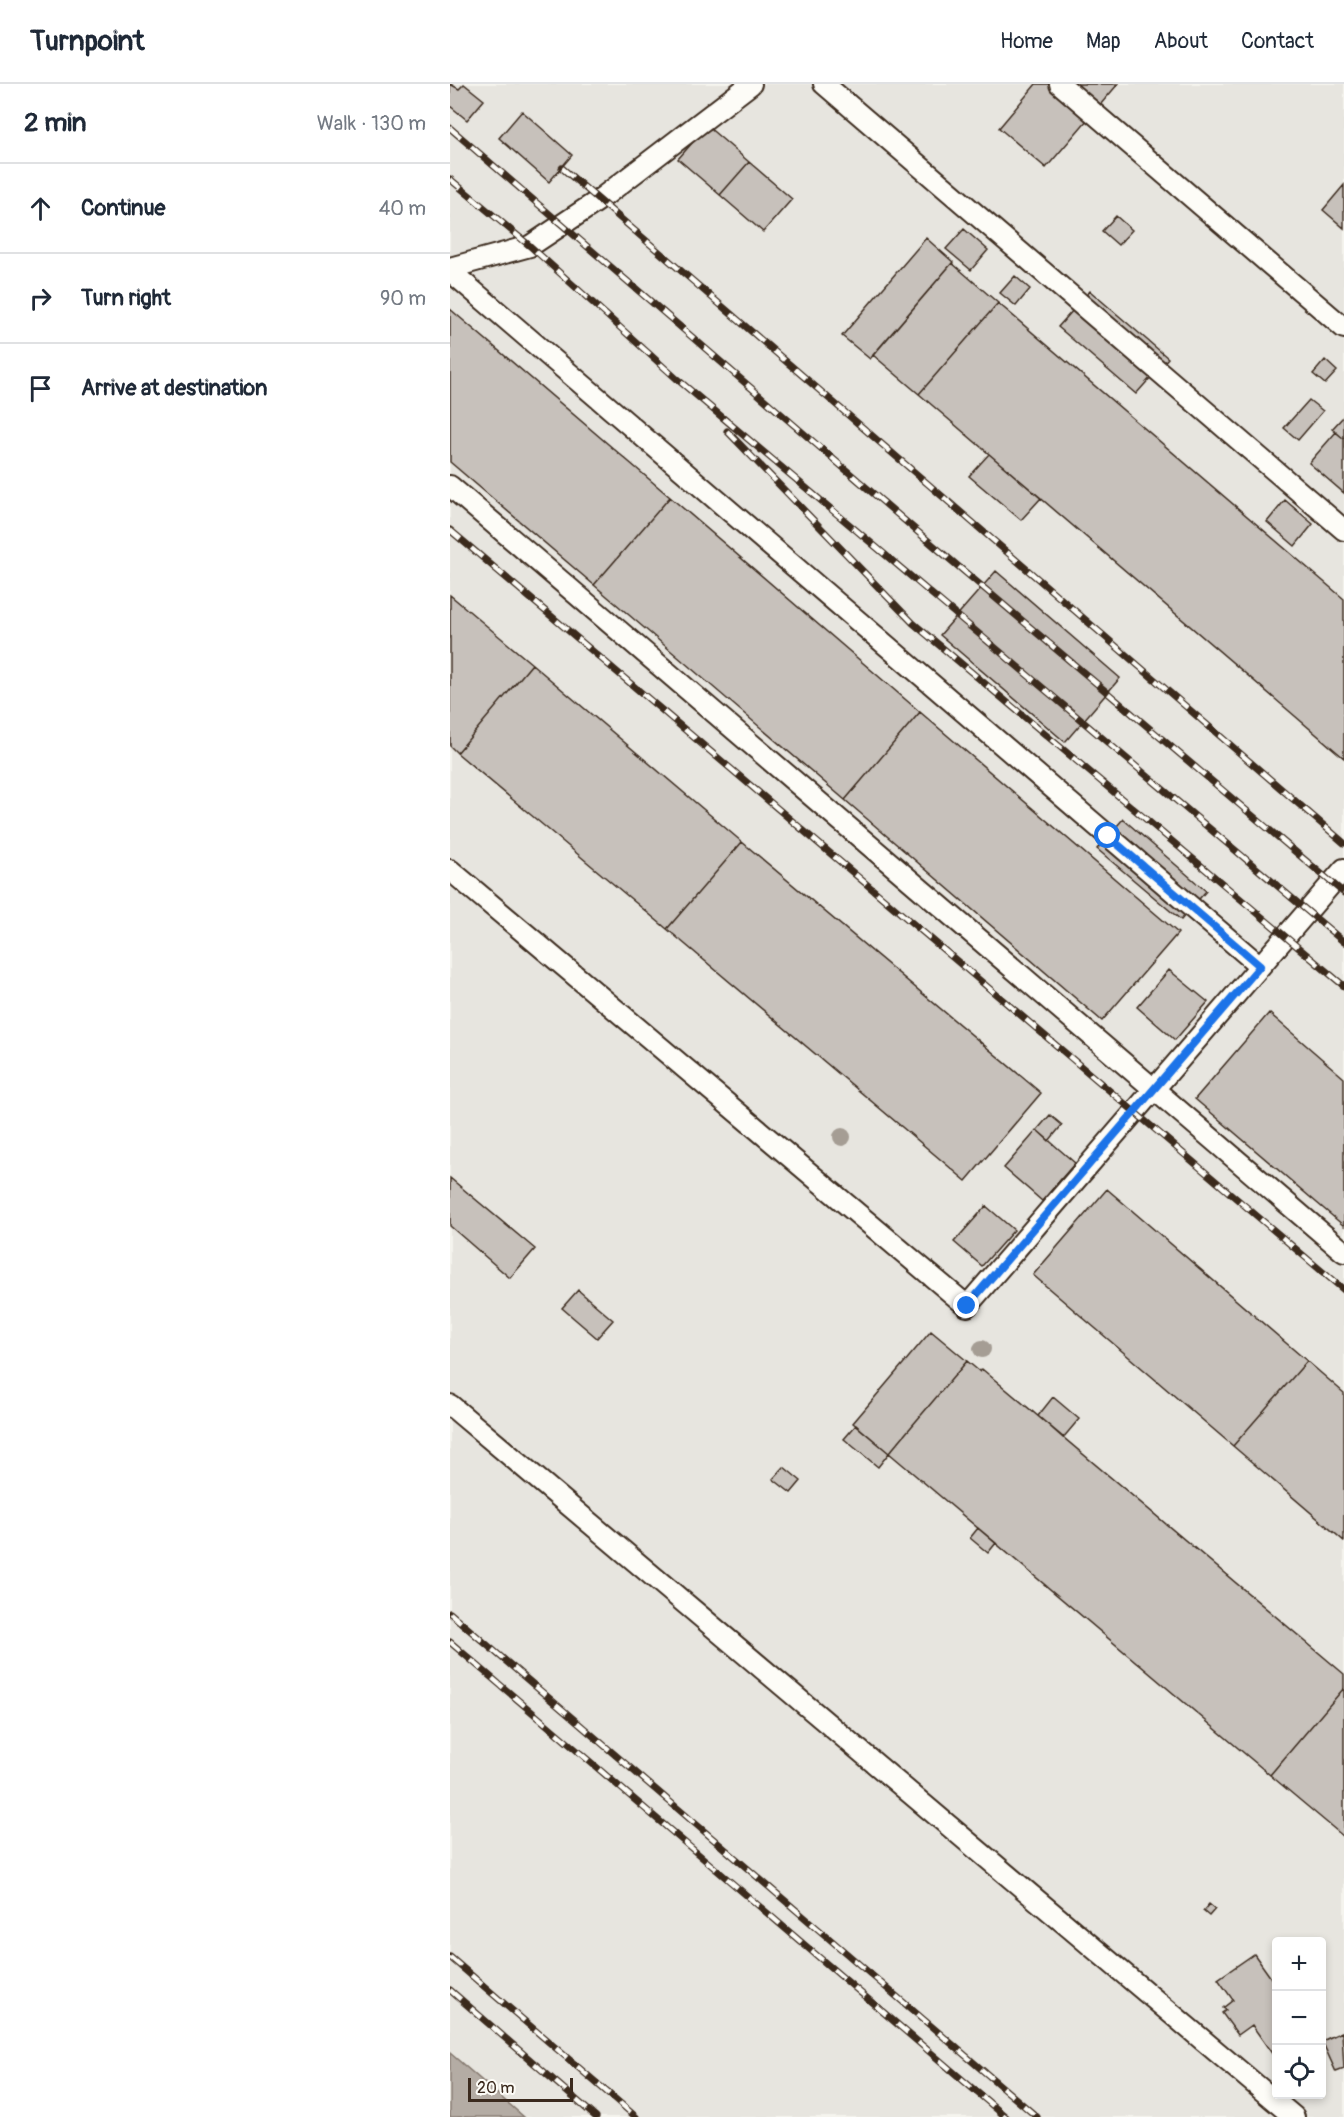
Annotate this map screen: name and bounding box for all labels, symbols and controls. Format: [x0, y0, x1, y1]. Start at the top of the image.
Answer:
text: Turnpoint [30, 24, 144, 59]
text: Home [1000, 28, 1053, 55]
text: Map [1086, 28, 1121, 55]
text: About [1154, 28, 1208, 55]
text: Contact [1241, 28, 1314, 55]
text: 2 min [24, 107, 86, 139]
text: Walk · 130 m [317, 111, 426, 136]
icon: ahead [24, 192, 57, 225]
text: Continue [81, 194, 165, 222]
text: 40 m [379, 196, 426, 221]
icon: right [24, 282, 57, 315]
text: Turn right [81, 284, 171, 312]
text: 90 m [380, 286, 426, 311]
icon: arrive [24, 372, 57, 405]
text: Arrive at destination [81, 374, 267, 402]
route start [1094, 822, 1120, 848]
route end [953, 1292, 979, 1318]
map controls [1272, 1937, 1326, 2099]
button: + [1272, 1937, 1326, 1991]
button: − [1272, 1991, 1326, 2045]
button: locate [1272, 2045, 1326, 2099]
scale bar [468, 2075, 573, 2102]
text: 20 m [477, 2078, 515, 2098]

